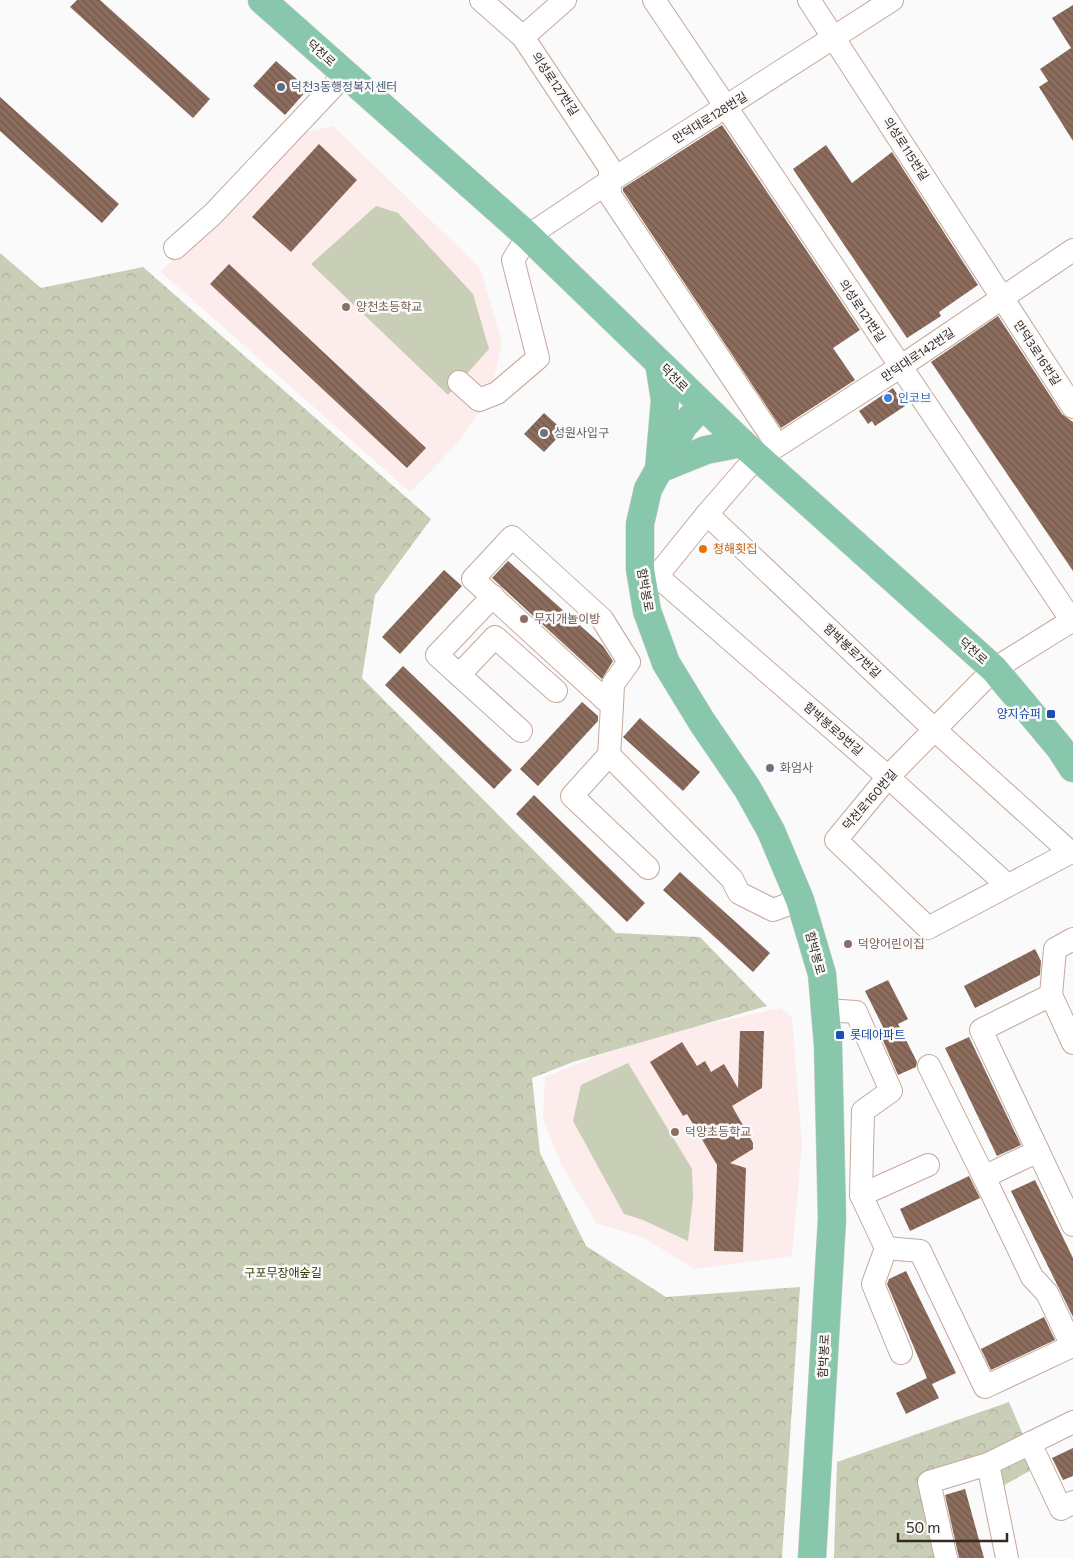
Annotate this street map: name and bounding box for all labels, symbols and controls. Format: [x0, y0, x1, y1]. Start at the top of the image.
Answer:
street label: 덕천로 [305, 36, 339, 69]
street label: 의성로127번길 [530, 49, 582, 118]
place label: 덕천3동행정복지센터 [291, 79, 397, 93]
marker: 덕천3동행정복지센터 [275, 81, 287, 93]
street label: 만덕대로128번길 [670, 89, 749, 146]
street label: 의성로115번길 [881, 114, 932, 183]
street label: 의성로121번길 [837, 277, 889, 344]
place label: 양천초등학교 [356, 299, 422, 313]
marker: 양천초등학교 [340, 301, 352, 313]
street label: 만덕3로16번길 [1012, 317, 1064, 387]
street label: 만덕대로142번길 [878, 325, 957, 384]
street label: 덕천로 [658, 361, 691, 394]
place label: 인코브 [898, 390, 931, 404]
marker: 인코브 [882, 392, 894, 404]
place label: 성원사입구 [554, 425, 609, 439]
marker: 성원사입구 [538, 427, 550, 439]
place label: 청해횟집 [713, 541, 757, 555]
marker: 청해횟집 [697, 543, 709, 555]
street label: 함박봉로 [635, 567, 657, 613]
place label: 무지개놀이방 [534, 611, 600, 625]
marker: 무지개놀이방 [518, 613, 530, 625]
street label: 함박봉로7번길 [821, 620, 884, 680]
street label: 덕천로 [957, 634, 991, 667]
street label: 함박봉로9번길 [801, 699, 866, 758]
place label: 양지슈퍼 [997, 706, 1041, 720]
marker: 양지슈퍼 [1045, 708, 1057, 720]
place label: 화엄사 [780, 760, 813, 774]
marker: 화엄사 [764, 762, 776, 774]
street label: 덕천로160번길 [839, 766, 899, 832]
street label: 함박봉로 [803, 930, 828, 976]
place label: 덕양어린이집 [858, 936, 924, 950]
marker: 덕양어린이집 [842, 938, 854, 950]
place label: 롯데아파트 [850, 1027, 905, 1041]
marker: 롯데아파트 [834, 1029, 846, 1041]
place label: 덕양초등학교 [685, 1124, 751, 1138]
marker: 덕양초등학교 [669, 1126, 681, 1138]
park label: 구포무장애숲길 [244, 1265, 322, 1279]
street label: 함박봉로 [815, 1334, 831, 1378]
scale bar [898, 1510, 1007, 1542]
text: 50 m [906, 1518, 940, 1536]

